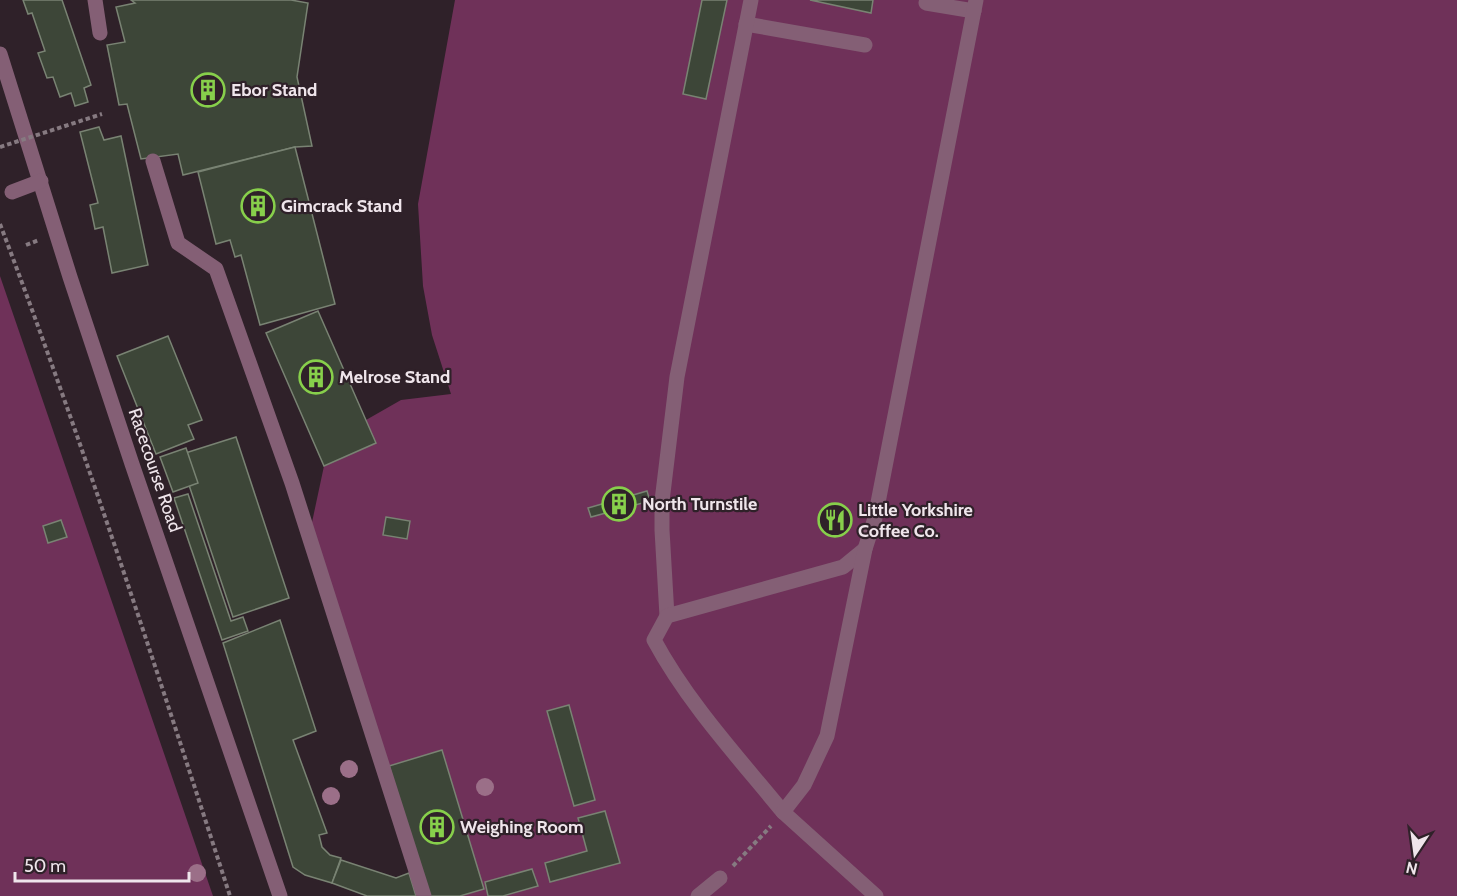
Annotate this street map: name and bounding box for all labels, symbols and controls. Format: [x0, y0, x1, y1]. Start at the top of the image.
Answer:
building icon: Ebor Stand [190, 72, 226, 108]
place label: Ebor Stand [231, 79, 317, 101]
building icon: Gimcrack Stand [240, 188, 276, 224]
place label: Gimcrack Stand [281, 195, 402, 217]
building icon: Melrose Stand [298, 359, 334, 395]
place label: Melrose Stand [339, 366, 450, 388]
street label: Racecourse Road [124, 405, 186, 535]
building icon: North Turnstile [601, 486, 637, 522]
place label: North Turnstile [642, 493, 757, 515]
place label: Little Yorkshire Coffee Co. [858, 499, 973, 542]
restaurant icon: Little Yorkshire Coffee Co. [817, 502, 853, 538]
building icon: Weighing Room [419, 809, 455, 845]
place label: Weighing Room [460, 816, 584, 838]
north arrow [1385, 824, 1445, 884]
scale bar [15, 845, 189, 883]
text: 50 m [24, 855, 66, 877]
text: N [1404, 858, 1419, 879]

